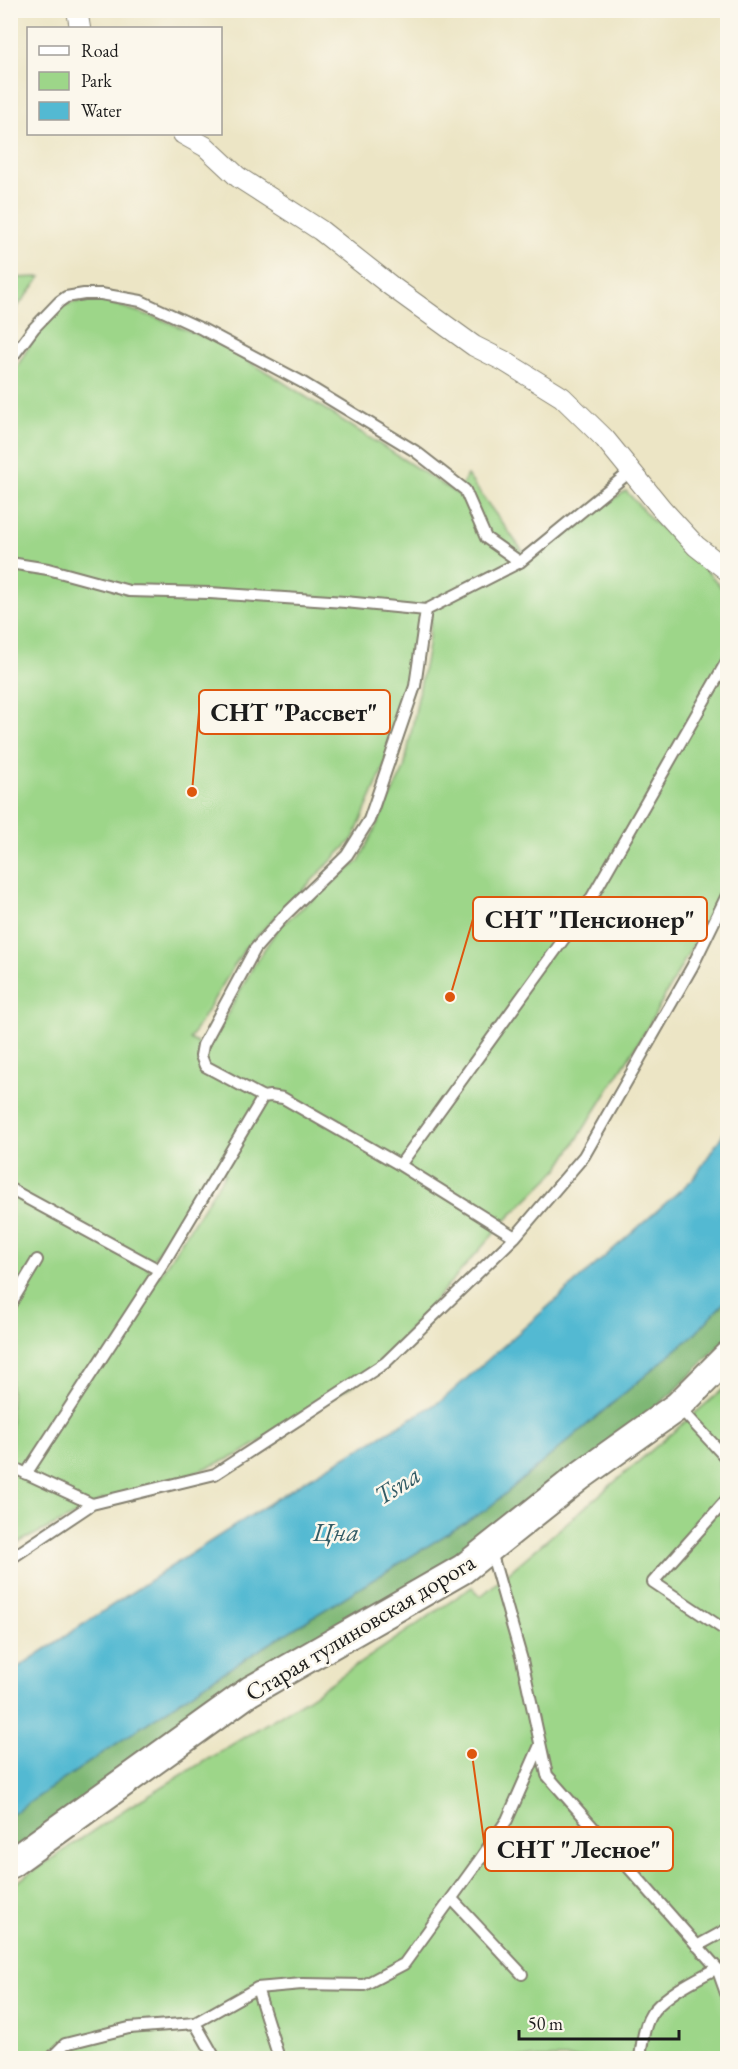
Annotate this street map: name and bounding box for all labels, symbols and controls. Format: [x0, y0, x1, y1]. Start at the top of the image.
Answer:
legend [27, 27, 222, 135]
text: Road [81, 39, 120, 62]
text: Park [81, 69, 112, 92]
text: Water [81, 99, 122, 122]
callout: СНТ "Рассвет" [199, 690, 390, 734]
text: СНТ "Рассвет" [210, 695, 378, 729]
callout: СНТ "Пенсионер" [473, 897, 707, 941]
text: СНТ "Пенсионер" [485, 902, 695, 936]
water label: Tsna [367, 1457, 427, 1513]
water label: Цна [312, 1515, 359, 1549]
street label: Старая тулиновская дорога [239, 1546, 481, 1708]
callout: СНТ "Лесное" [485, 1827, 673, 1871]
text: СНТ "Лесное" [497, 1832, 661, 1866]
scale bar [519, 2003, 680, 2041]
text: 50 m [528, 2012, 563, 2035]

